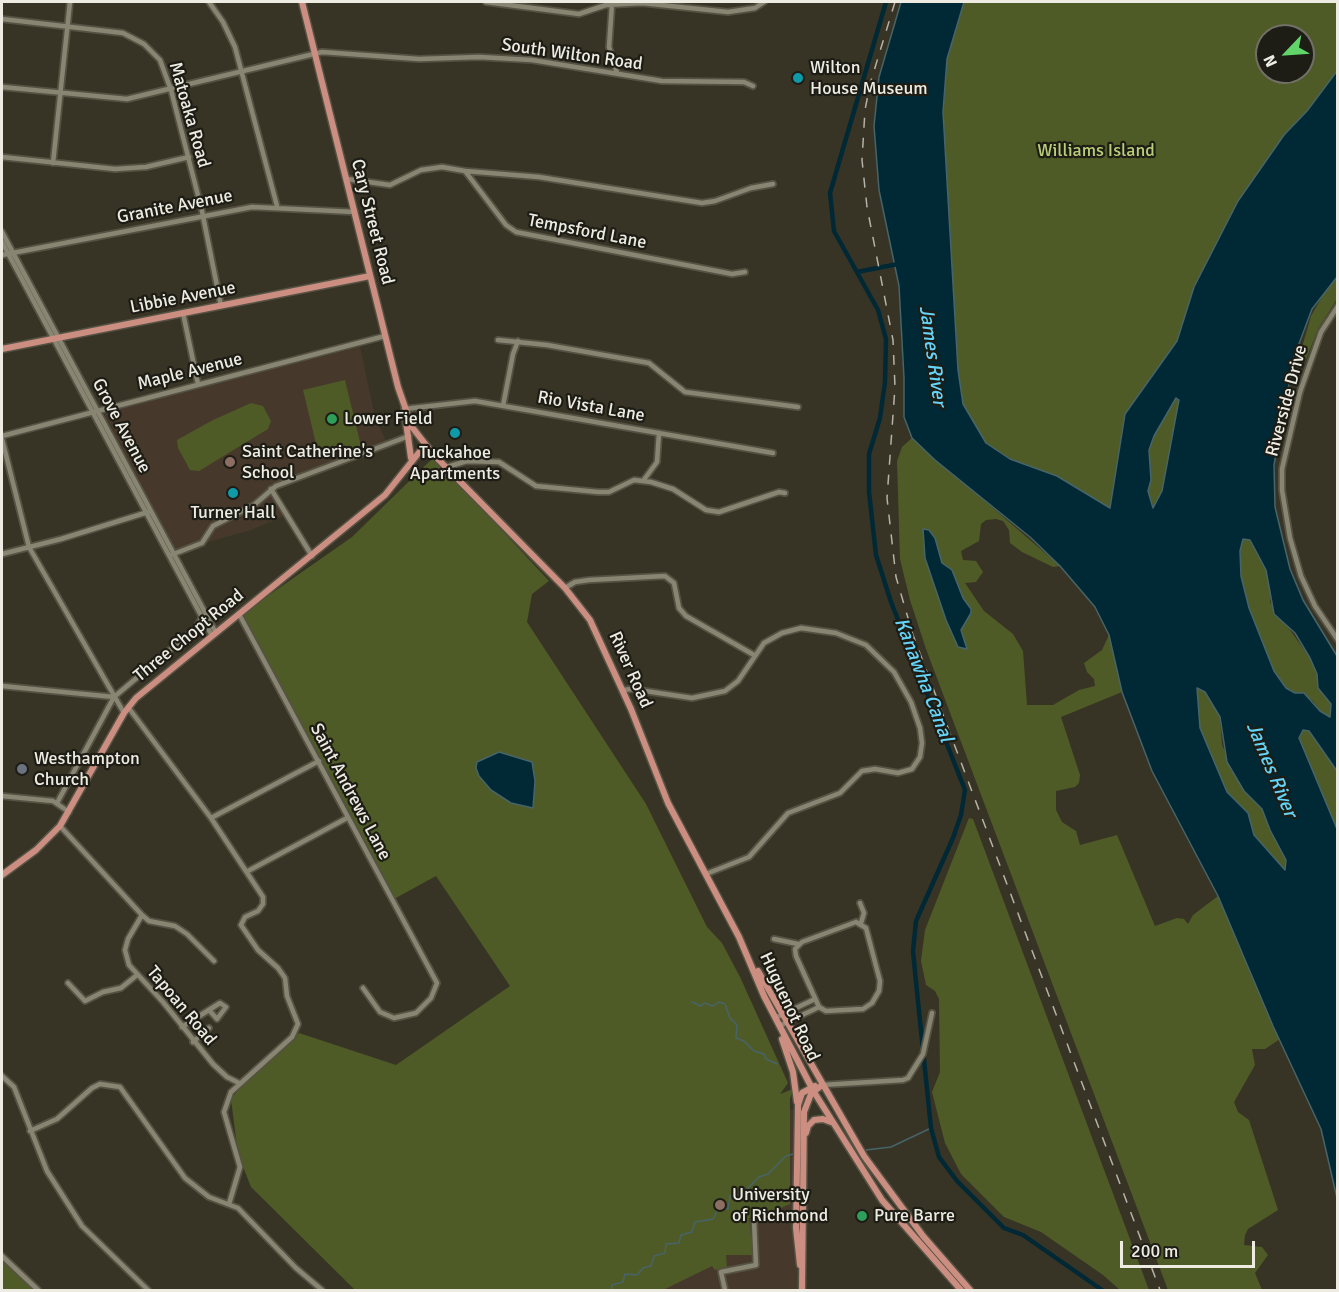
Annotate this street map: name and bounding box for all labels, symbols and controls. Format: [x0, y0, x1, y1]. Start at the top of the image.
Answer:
north arrow [1255, 24, 1315, 84]
street label: South Wilton Road [500, 34, 644, 76]
text: N [1259, 51, 1282, 70]
place label: Wilton House Museum [810, 57, 928, 100]
street label: Matoaka Road [164, 60, 214, 170]
marker: Wilton House Museum [791, 71, 805, 85]
park label: Williams Island [1037, 140, 1155, 162]
street label: Cary Street Road [346, 157, 398, 287]
street label: Granite Avenue [115, 185, 235, 229]
street label: Tempsford Lane [526, 210, 648, 254]
street label: Libbie Avenue [128, 277, 238, 319]
water label: James River [913, 304, 951, 408]
street label: Riverside Drive [1262, 343, 1312, 459]
street label: Maple Avenue [135, 349, 245, 395]
street label: Grove Avenue [87, 375, 155, 477]
street label: Rio Vista Lane [536, 387, 646, 427]
place label: Lower Field [344, 408, 432, 430]
marker: Lower Field [325, 412, 339, 426]
marker: Tuckahoe Apartments [448, 426, 462, 440]
place label: Saint Catherine's School [242, 441, 373, 484]
place label: Tuckahoe Apartments [410, 442, 500, 484]
marker: Saint Catherine's School [223, 455, 237, 469]
marker: Turner Hall [226, 486, 240, 500]
place label: Turner Hall [191, 502, 275, 524]
street label: Three Chopt Road [130, 585, 248, 687]
water label: Kanawha Canal [888, 614, 958, 746]
street label: River Road [604, 628, 656, 712]
water label: James River [1240, 719, 1302, 821]
street label: Saint Andrews Lane [305, 720, 395, 864]
place label: Westhampton Church [34, 748, 140, 790]
marker: Westhampton Church [15, 762, 29, 776]
street label: Huguenot Road [754, 949, 824, 1065]
street label: Tapoan Road [142, 962, 220, 1050]
place label: University of Richmond [732, 1184, 828, 1226]
marker: University of Richmond [713, 1198, 727, 1212]
place label: Pure Barre [874, 1205, 955, 1227]
marker: Pure Barre [855, 1209, 869, 1223]
scale bar [1123, 1229, 1258, 1267]
text: 200 m [1131, 1240, 1178, 1262]

